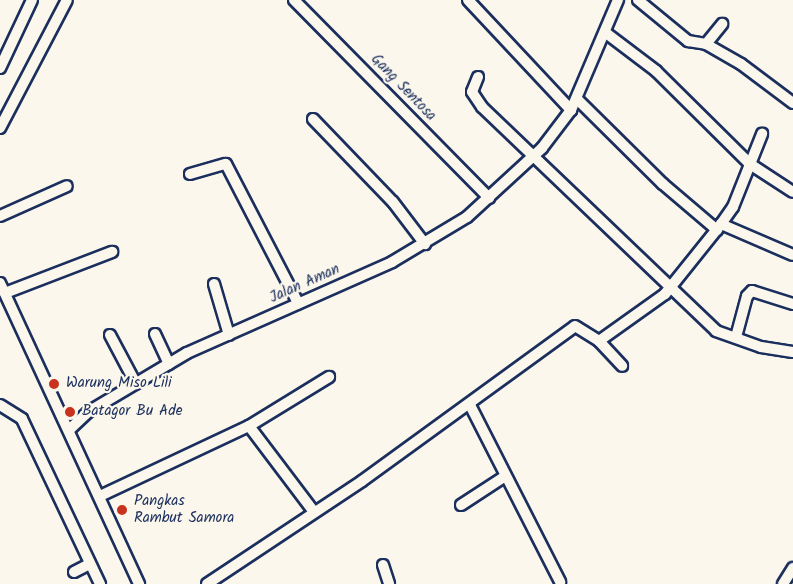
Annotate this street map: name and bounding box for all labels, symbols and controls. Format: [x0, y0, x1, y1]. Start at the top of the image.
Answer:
street label: Gang Sentosa [367, 51, 439, 125]
street label: Jalan Aman [267, 261, 343, 307]
place label: Warung Miso Lili [66, 375, 172, 393]
marker: Warung Miso Lili [47, 377, 61, 391]
place label: Batagor Bu Ade [82, 403, 182, 421]
marker: Batagor Bu Ade [63, 405, 77, 419]
place label: Pangkas Rambut Samora [134, 492, 234, 527]
marker: Pangkas Rambut Samora [115, 503, 129, 517]

